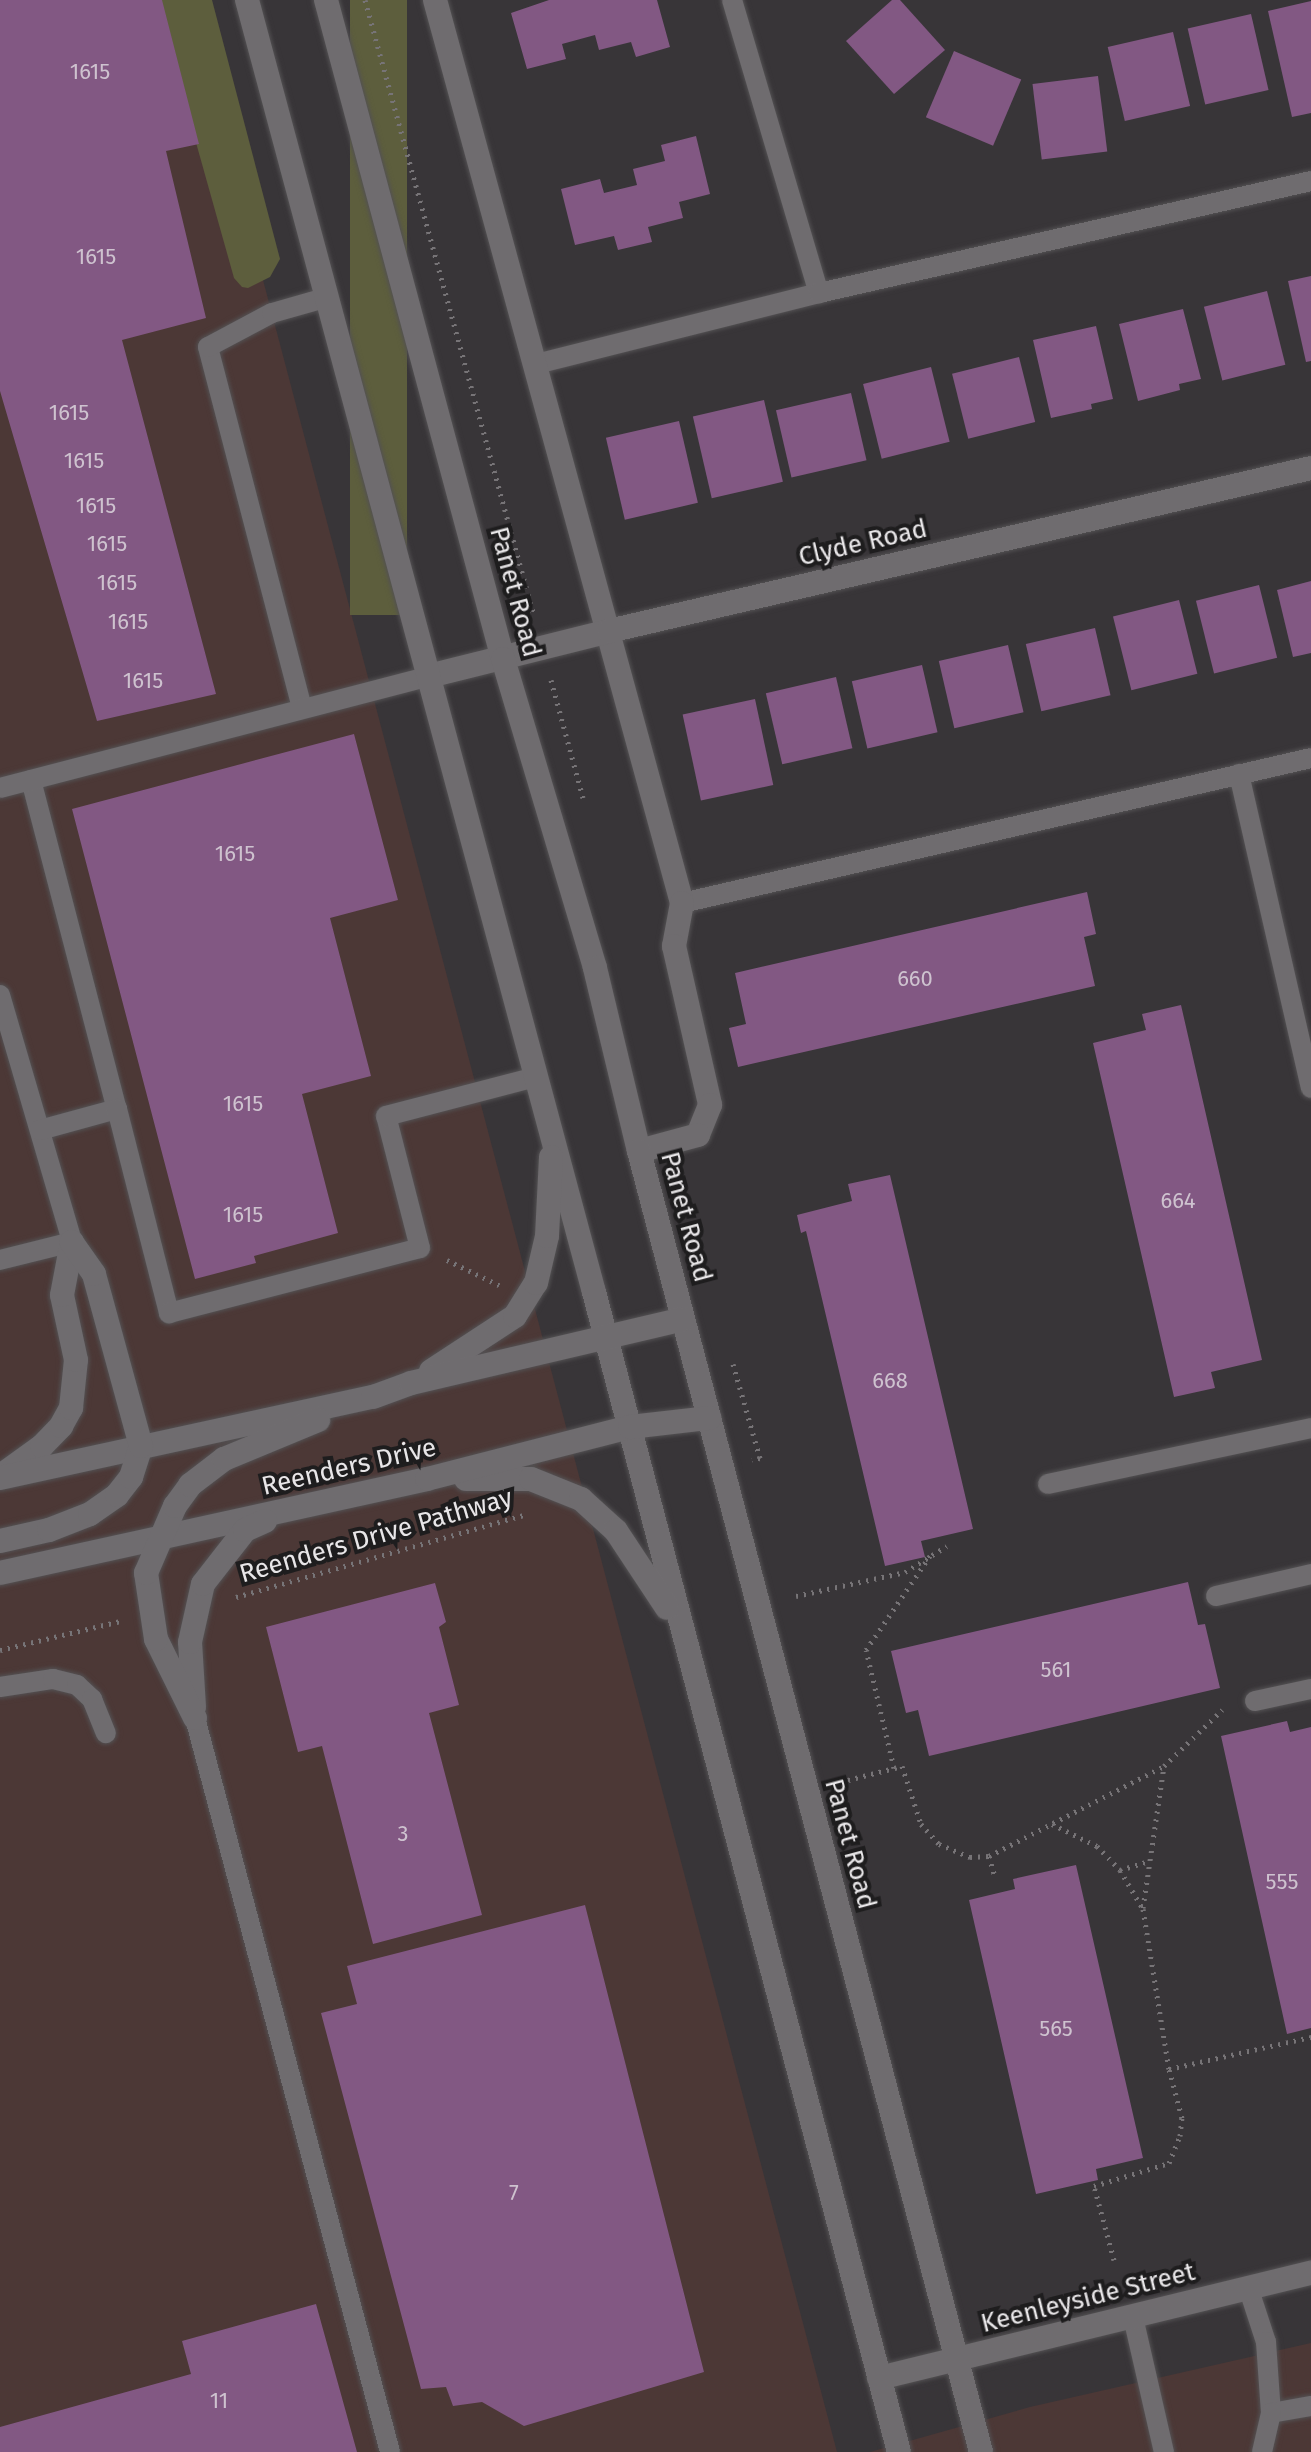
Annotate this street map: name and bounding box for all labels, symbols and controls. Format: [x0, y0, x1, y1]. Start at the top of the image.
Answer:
house number: 1615 [70, 59, 110, 85]
house number: 1615 [76, 244, 116, 270]
house number: 1615 [49, 400, 89, 426]
house number: 1615 [64, 448, 104, 474]
house number: 1615 [76, 493, 116, 519]
street label: Clyde Road [796, 513, 930, 573]
street label: Panet Road [483, 524, 547, 660]
house number: 1615 [87, 531, 127, 557]
house number: 1615 [97, 570, 137, 596]
house number: 1615 [108, 609, 148, 635]
house number: 1615 [123, 668, 163, 694]
house number: 1615 [215, 841, 255, 867]
house number: 660 [897, 966, 933, 992]
house number: 1615 [223, 1091, 263, 1117]
street label: Panet Road [654, 1149, 718, 1285]
house number: 664 [1160, 1188, 1196, 1214]
house number: 1615 [223, 1202, 263, 1228]
house number: 668 [872, 1368, 908, 1394]
street label: Reenders Drive [259, 1432, 439, 1502]
street label: Reenders Drive Pathway [236, 1482, 516, 1590]
house number: 561 [1040, 1657, 1072, 1683]
street label: Panet Road [818, 1776, 882, 1912]
house number: 3 [398, 1821, 408, 1847]
house number: 555 [1266, 1869, 1298, 1895]
house number: 565 [1039, 2016, 1073, 2042]
house number: 7 [509, 2180, 519, 2206]
street label: Keenleyside Street [978, 2256, 1198, 2340]
house number: 11 [210, 2388, 228, 2414]

